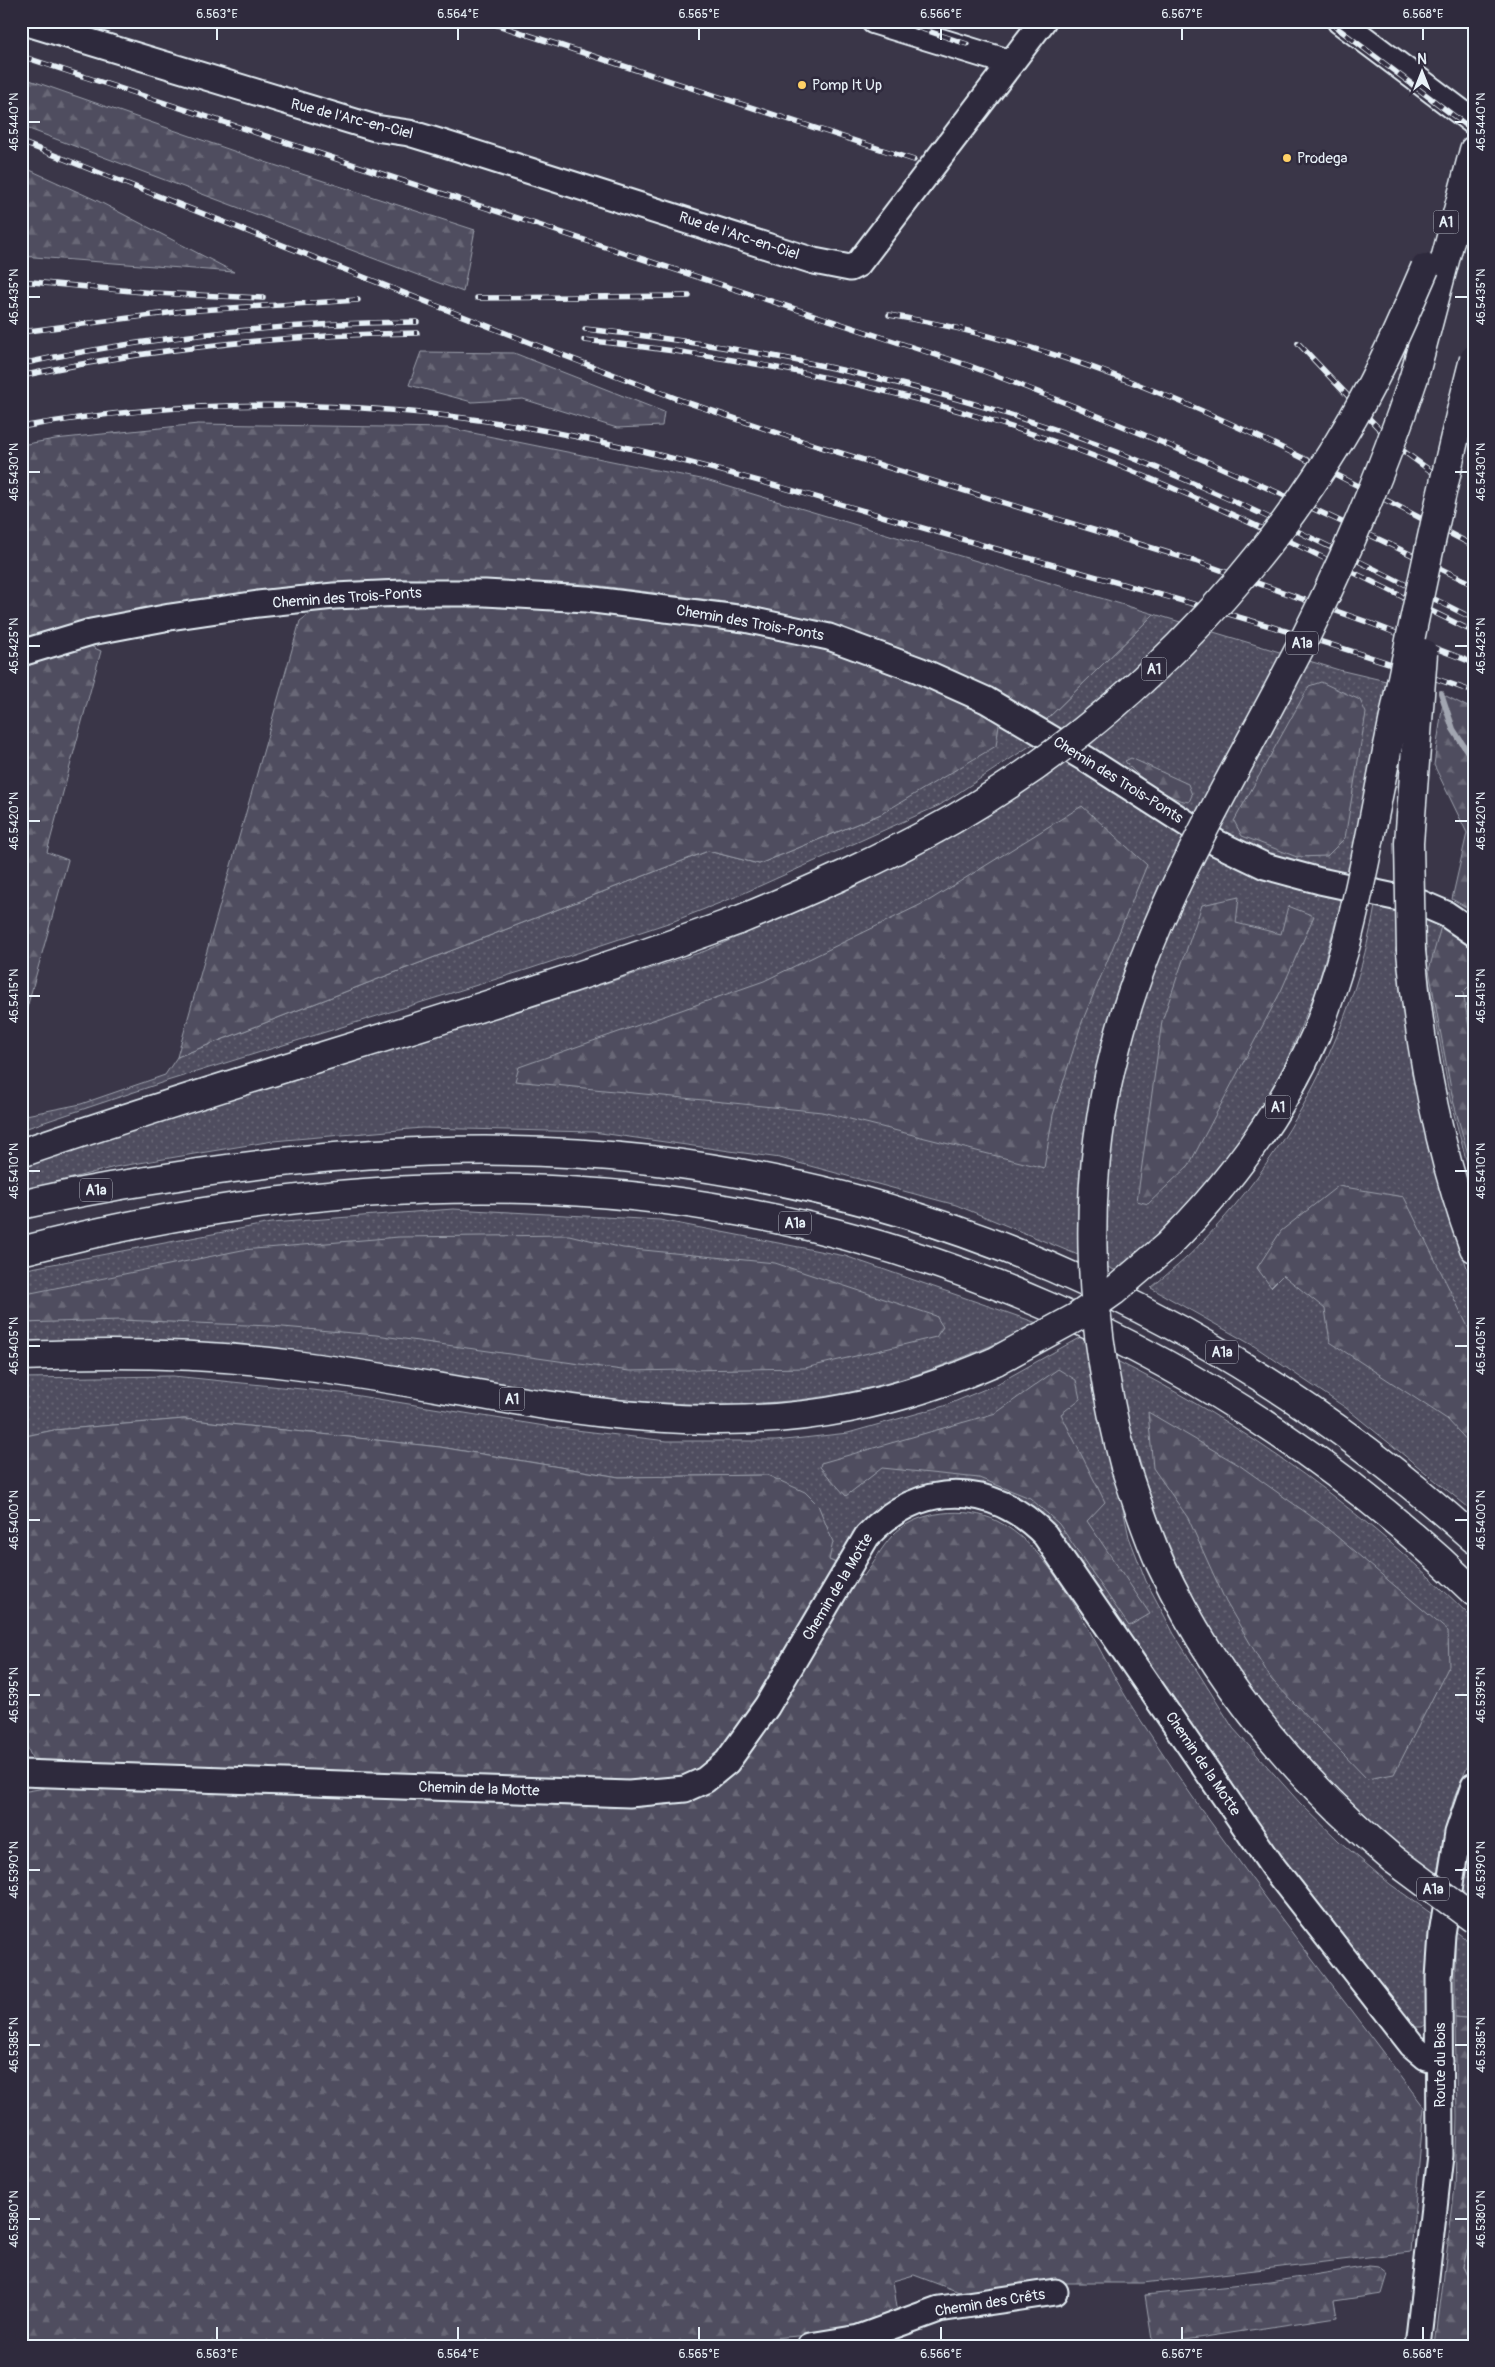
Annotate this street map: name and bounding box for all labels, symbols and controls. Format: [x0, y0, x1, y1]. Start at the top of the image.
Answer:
text: 6.563°E [196, 7, 238, 22]
text: 6.564°E [437, 7, 479, 22]
text: 6.565°E [678, 7, 720, 22]
text: 6.566°E [920, 7, 962, 22]
text: 6.567°E [1162, 7, 1202, 22]
text: 6.568°E [1403, 7, 1443, 22]
north arrow [1398, 48, 1448, 98]
text: N [1417, 51, 1427, 68]
place label: Pomp It Up [812, 76, 882, 95]
marker: Pomp It Up [796, 79, 808, 91]
text: 46.5440°N [7, 93, 22, 151]
text: 46.5440°N [1474, 93, 1489, 151]
street label: Rue de l'Arc-en-Ciel [289, 95, 415, 143]
place label: Prodega [1297, 149, 1348, 168]
marker: Prodega [1281, 152, 1293, 164]
street label: Rue de l'Arc-en-Ciel [676, 208, 802, 264]
road number: A1 [1434, 210, 1458, 233]
text: 46.5435°N [7, 269, 22, 325]
text: 46.5435°N [1474, 269, 1489, 325]
text: 46.5430°N [7, 443, 22, 501]
text: 46.5430°N [1474, 443, 1489, 501]
street label: Chemin des Trois-Ponts [272, 583, 423, 613]
street label: Chemin des Trois-Ponts [675, 601, 826, 645]
text: 46.5425°N [7, 618, 22, 674]
text: 46.5425°N [1474, 618, 1489, 674]
road number: A1a [1286, 632, 1318, 654]
road number: A1 [1142, 658, 1166, 681]
street label: Chemin des Trois-Ponts [1049, 732, 1187, 828]
text: 46.5420°N [7, 792, 22, 850]
text: 46.5420°N [1474, 792, 1489, 850]
text: 46.5415°N [7, 969, 22, 1023]
text: 46.5415°N [1474, 969, 1489, 1023]
road number: A1 [1266, 1096, 1290, 1118]
text: 46.5410°N [7, 1143, 22, 1199]
text: 46.5410°N [1474, 1143, 1489, 1199]
road number: A1a [80, 1178, 112, 1202]
road number: A1a [779, 1212, 811, 1234]
text: 46.5405°N [7, 1317, 22, 1375]
text: 46.5405°N [1474, 1317, 1489, 1375]
road number: A1a [1206, 1340, 1238, 1364]
road number: A1 [500, 1388, 524, 1410]
text: 46.5400°N [7, 1490, 22, 1550]
text: 46.5400°N [1474, 1490, 1489, 1550]
street label: Chemin de la Motte [799, 1530, 878, 1644]
text: 46.5395°N [7, 1667, 22, 1723]
text: 46.5395°N [1474, 1667, 1489, 1723]
street label: Chemin de la Motte [1161, 1708, 1245, 1820]
street label: Chemin de la Motte [418, 1777, 541, 1801]
text: 46.5390°N [7, 1841, 22, 1899]
text: 46.5390°N [1474, 1841, 1489, 1899]
road number: A1a [1417, 1878, 1449, 1900]
text: 46.5385°N [7, 2017, 22, 2073]
text: 46.5385°N [1474, 2017, 1489, 2073]
street label: Route du Bois [1431, 2022, 1450, 2108]
text: 46.5380°N [7, 2190, 22, 2248]
text: 46.5380°N [1474, 2190, 1489, 2248]
street label: Chemin des Crêts [934, 2285, 1047, 2321]
text: 6.563°E [196, 2347, 238, 2362]
text: 6.564°E [437, 2347, 479, 2362]
text: 6.565°E [678, 2347, 720, 2362]
text: 6.566°E [920, 2347, 962, 2362]
text: 6.567°E [1162, 2347, 1202, 2362]
text: 6.568°E [1403, 2347, 1443, 2362]

